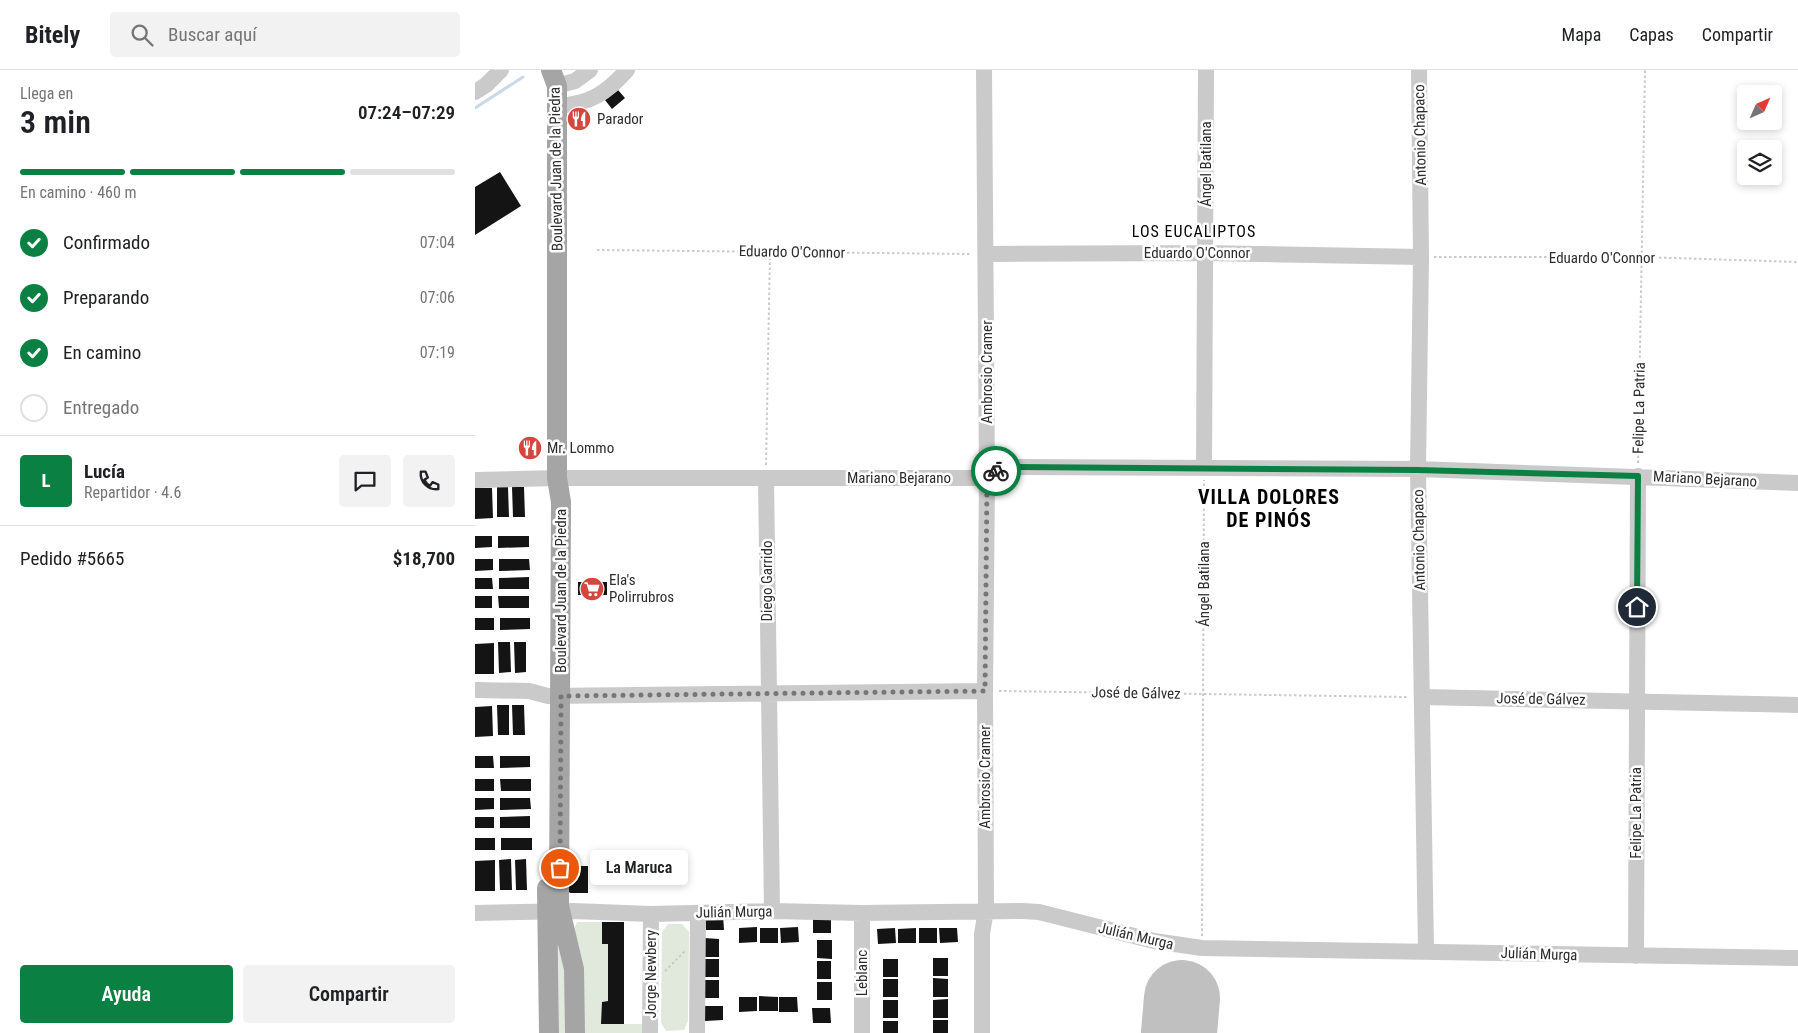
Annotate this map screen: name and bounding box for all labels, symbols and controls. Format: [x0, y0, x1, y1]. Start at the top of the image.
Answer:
search box [110, 12, 460, 57]
text: Bitely [25, 21, 80, 49]
icon: search [128, 21, 156, 49]
text: Buscar aquí [168, 23, 257, 46]
text: Mapa [1562, 24, 1601, 45]
text: Capas [1629, 24, 1674, 45]
text: Compartir [1702, 24, 1773, 45]
text: Llega en [20, 84, 73, 103]
street label: Antonio Chapaco [1410, 84, 1430, 186]
north arrow [1737, 85, 1783, 130]
map controls [1737, 85, 1782, 185]
street label: Boulevard Juan de la Piedra [546, 87, 566, 251]
text: 07:24–07:29 [358, 101, 455, 124]
text: 3 min [20, 103, 91, 141]
restaurant icon: Parador [566, 106, 592, 132]
place label: Parador [597, 110, 644, 128]
street label: Ángel Batilana [1197, 121, 1215, 207]
button: layers [1737, 140, 1782, 185]
text: En camino · 460 m [20, 183, 137, 202]
district label: LOS EUCALIPTOS [1132, 222, 1256, 241]
icon: check [20, 229, 48, 257]
text: Confirmado [63, 231, 150, 254]
text: 07:04 [420, 233, 455, 252]
street label: Eduardo O'Connor [739, 242, 846, 262]
street label: Eduardo O'Connor [1144, 244, 1251, 262]
street label: Eduardo O'Connor [1549, 249, 1656, 267]
icon: check [20, 284, 48, 312]
text: Preparando [63, 286, 149, 309]
text: 07:06 [420, 288, 455, 307]
street label: Ambrosio Cramer [978, 320, 996, 424]
icon: check [20, 339, 48, 367]
text: En camino [63, 341, 141, 364]
text: 07:19 [420, 343, 455, 362]
street label: Felipe La Patria [1629, 362, 1649, 454]
text: Entregado [63, 396, 139, 419]
restaurant icon: Mr. Lommo [517, 435, 543, 461]
place label: Mr. Lommo [547, 439, 614, 457]
courier [971, 446, 1021, 496]
button: chat [339, 455, 391, 507]
button: phone [403, 455, 455, 507]
icon: bike [982, 457, 1010, 485]
text: Lucía [84, 460, 125, 483]
street label: Mariano Bejarano [1653, 467, 1757, 491]
text: L [41, 469, 51, 492]
street label: Mariano Bejarano [847, 469, 951, 487]
text: Repartidor · 4.6 [84, 483, 181, 502]
district label: VILLA DOLORES DE PINÓS [1198, 485, 1340, 532]
street label: Antonio Chapaco [1409, 489, 1429, 591]
street label: Boulevard Juan de la Piedra [552, 509, 570, 673]
street label: Diego Garrido [758, 540, 776, 622]
street label: Ángel Batilana [1195, 541, 1213, 627]
text: Pedido #5665 [20, 547, 124, 570]
text: $18,700 [393, 547, 455, 570]
place label: Ela's Polirrubros [609, 571, 674, 606]
supermarket icon: Ela's Polirrubros [579, 576, 605, 602]
pin [1616, 586, 1658, 628]
icon: home [1623, 593, 1651, 621]
street label: José de Gálvez [1091, 683, 1181, 703]
street label: José de Gálvez [1496, 689, 1586, 709]
street label: Ambrosio Cramer [976, 725, 994, 829]
street label: Felipe La Patria [1627, 767, 1645, 859]
pin [539, 847, 581, 889]
callout: La Maruca [590, 850, 687, 886]
icon: bag [546, 854, 574, 882]
text: La Maruca [606, 858, 672, 877]
street label: Julián Murga [695, 902, 773, 922]
street label: Julián Murga [1097, 919, 1175, 953]
street label: Jorge Newbery [642, 930, 660, 1018]
street label: Julián Murga [1500, 944, 1578, 964]
street label: Leblanc [853, 950, 871, 996]
button: Ayuda [20, 965, 233, 1023]
button: Compartir [243, 965, 455, 1023]

